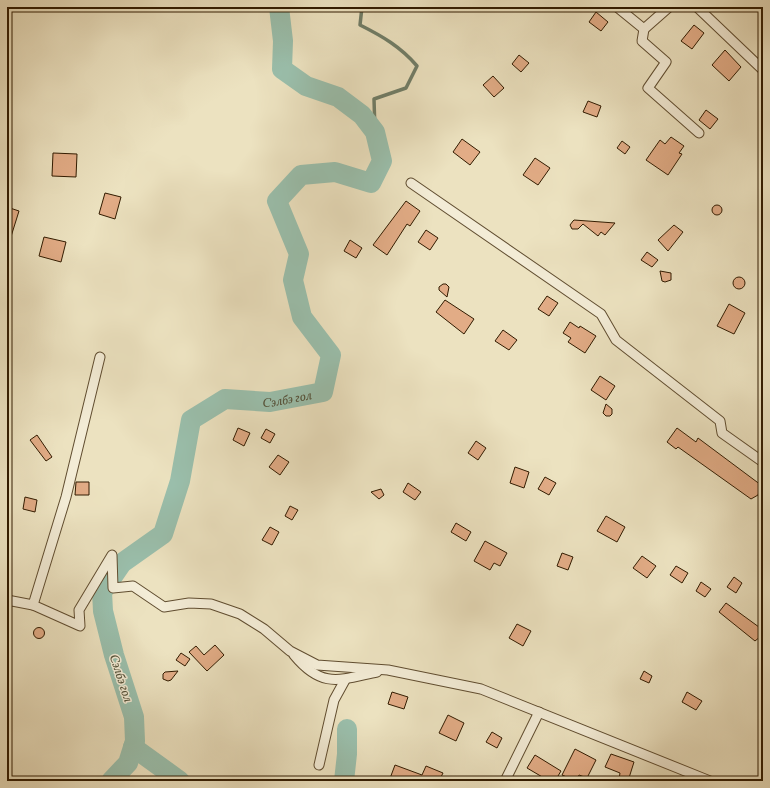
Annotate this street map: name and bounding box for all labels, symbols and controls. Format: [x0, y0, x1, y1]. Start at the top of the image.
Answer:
water label: Сэлбэ гол [262, 387, 314, 413]
water label: Сэлбэ гол [104, 652, 136, 705]

